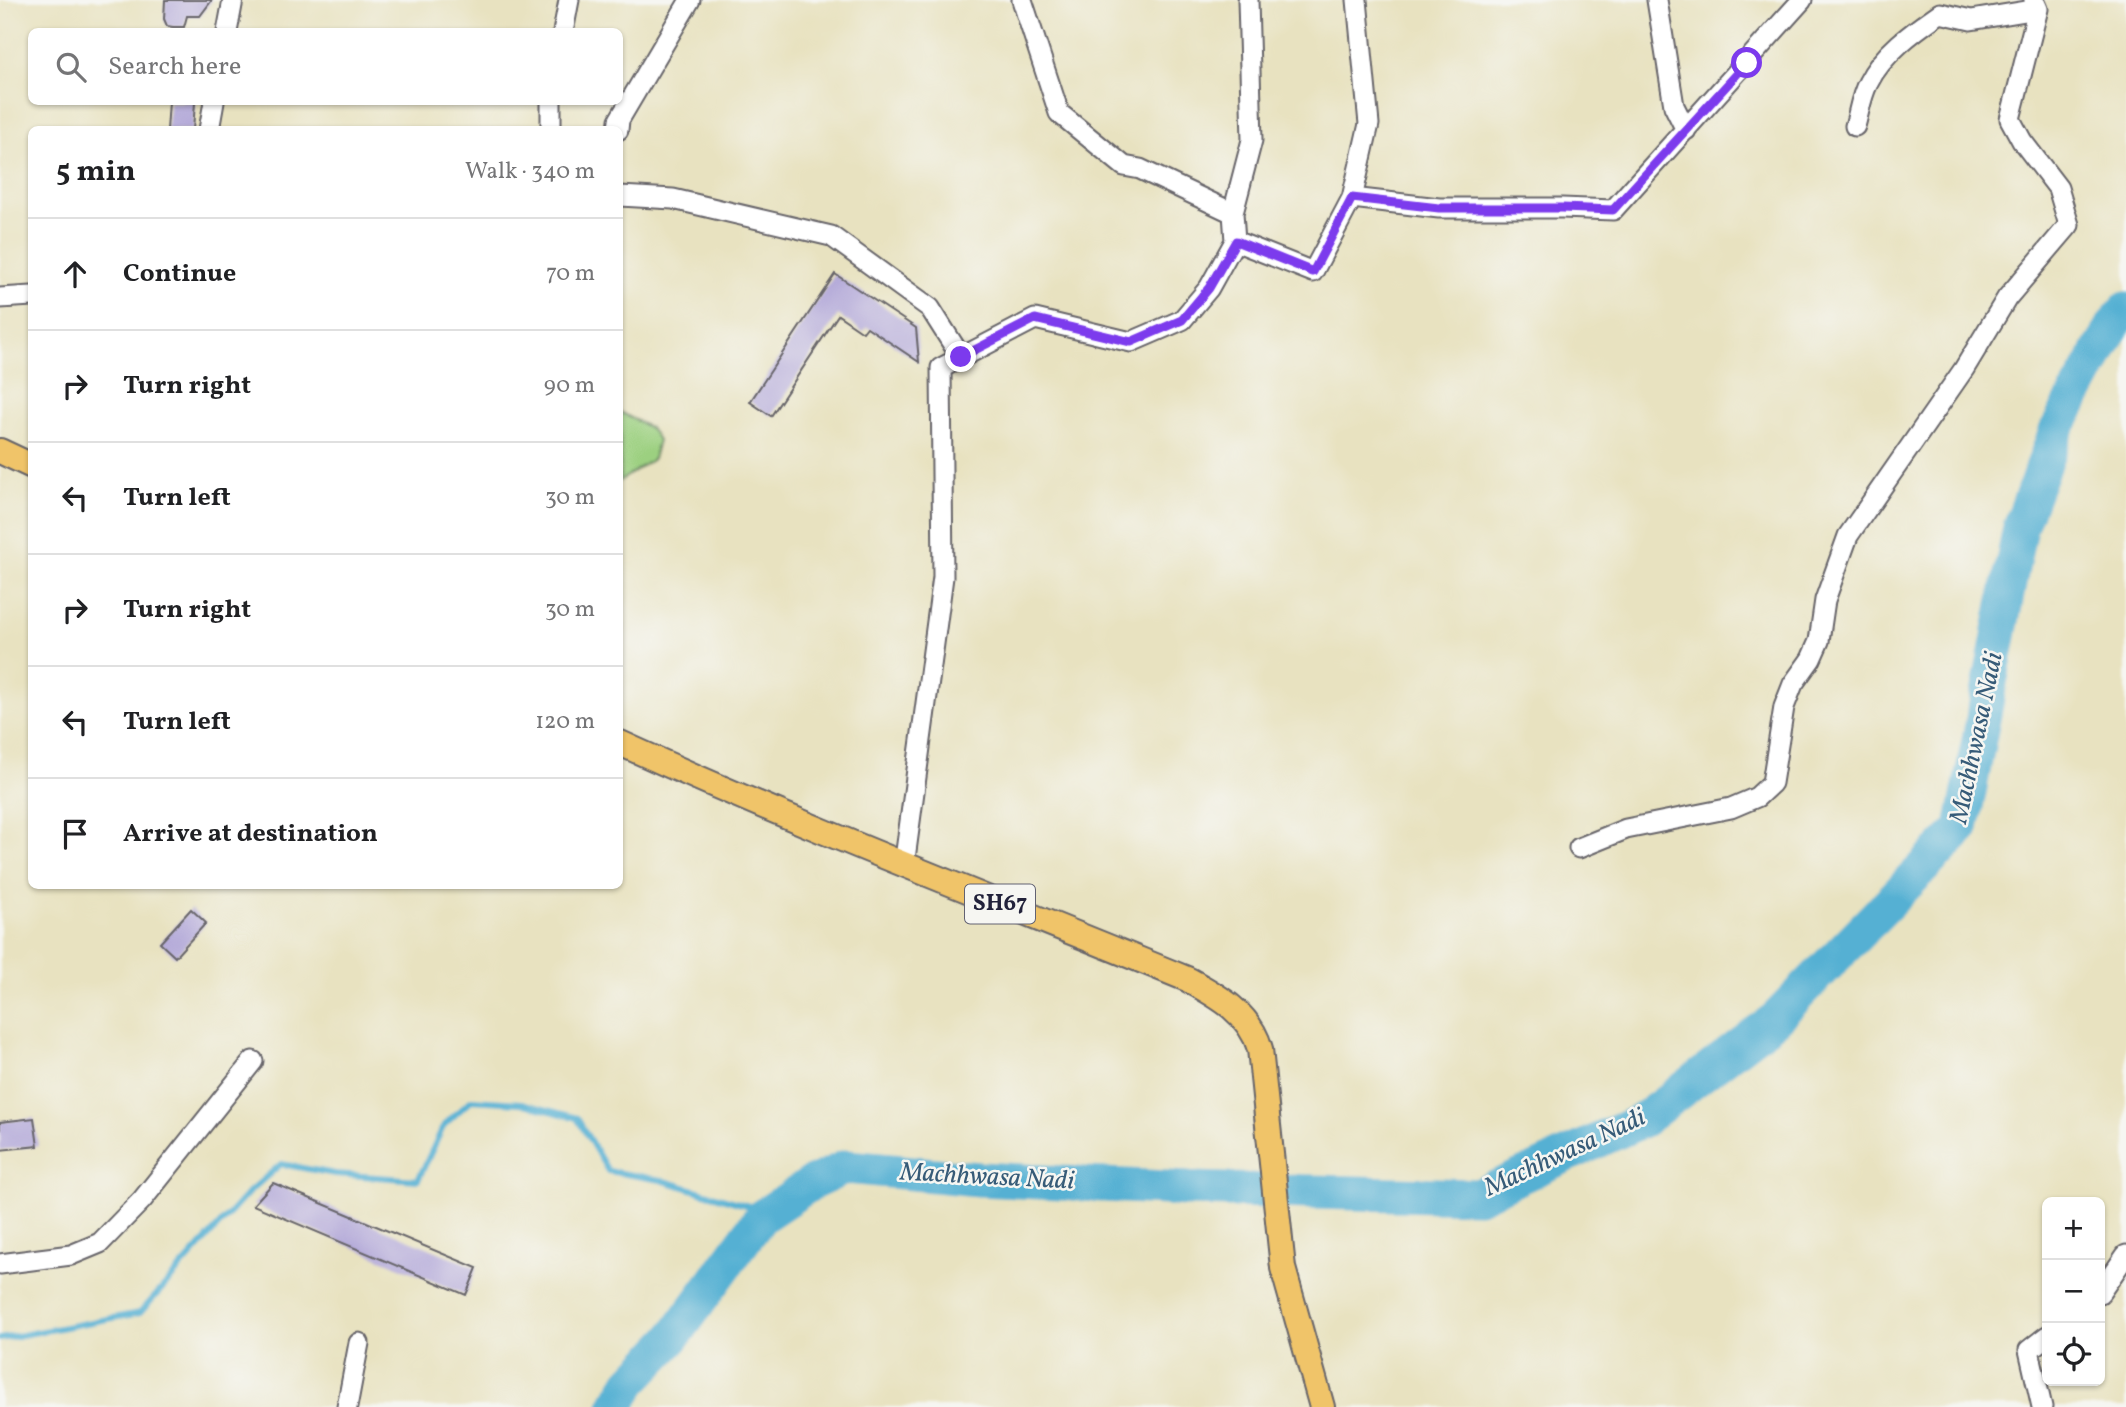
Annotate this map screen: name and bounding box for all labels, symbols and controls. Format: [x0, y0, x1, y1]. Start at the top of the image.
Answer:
search box [28, 28, 623, 105]
route start [1731, 47, 1762, 78]
icon: search [52, 48, 90, 86]
text: Search here [108, 49, 241, 85]
text: 5 min [56, 151, 136, 193]
text: Walk · 340 m [465, 156, 595, 188]
icon: ahead [56, 255, 94, 293]
text: Continue [123, 256, 236, 292]
text: 70 m [546, 258, 595, 290]
route end [945, 341, 976, 372]
icon: right [56, 367, 94, 405]
text: Turn right [123, 368, 251, 404]
text: 90 m [544, 370, 595, 402]
icon: left [56, 479, 94, 517]
text: Turn left [123, 480, 231, 516]
text: 30 m [545, 482, 595, 514]
icon: right [56, 591, 94, 629]
text: Turn right [123, 592, 251, 628]
text: 30 m [545, 594, 595, 626]
water label: Machhwasa Nadi [1941, 649, 2013, 828]
icon: left [56, 703, 94, 741]
text: Turn left [123, 704, 231, 740]
text: 120 m [535, 706, 595, 738]
icon: arrive [56, 815, 94, 853]
text: Arrive at destination [123, 816, 378, 852]
road number: SH67 [965, 884, 1035, 923]
water label: Machhwasa Nadi [1478, 1100, 1652, 1207]
water label: Machhwasa Nadi [898, 1154, 1075, 1200]
map controls [2042, 1197, 2105, 1386]
button: + [2042, 1197, 2105, 1260]
button: − [2042, 1260, 2105, 1323]
button: locate [2042, 1323, 2105, 1386]

